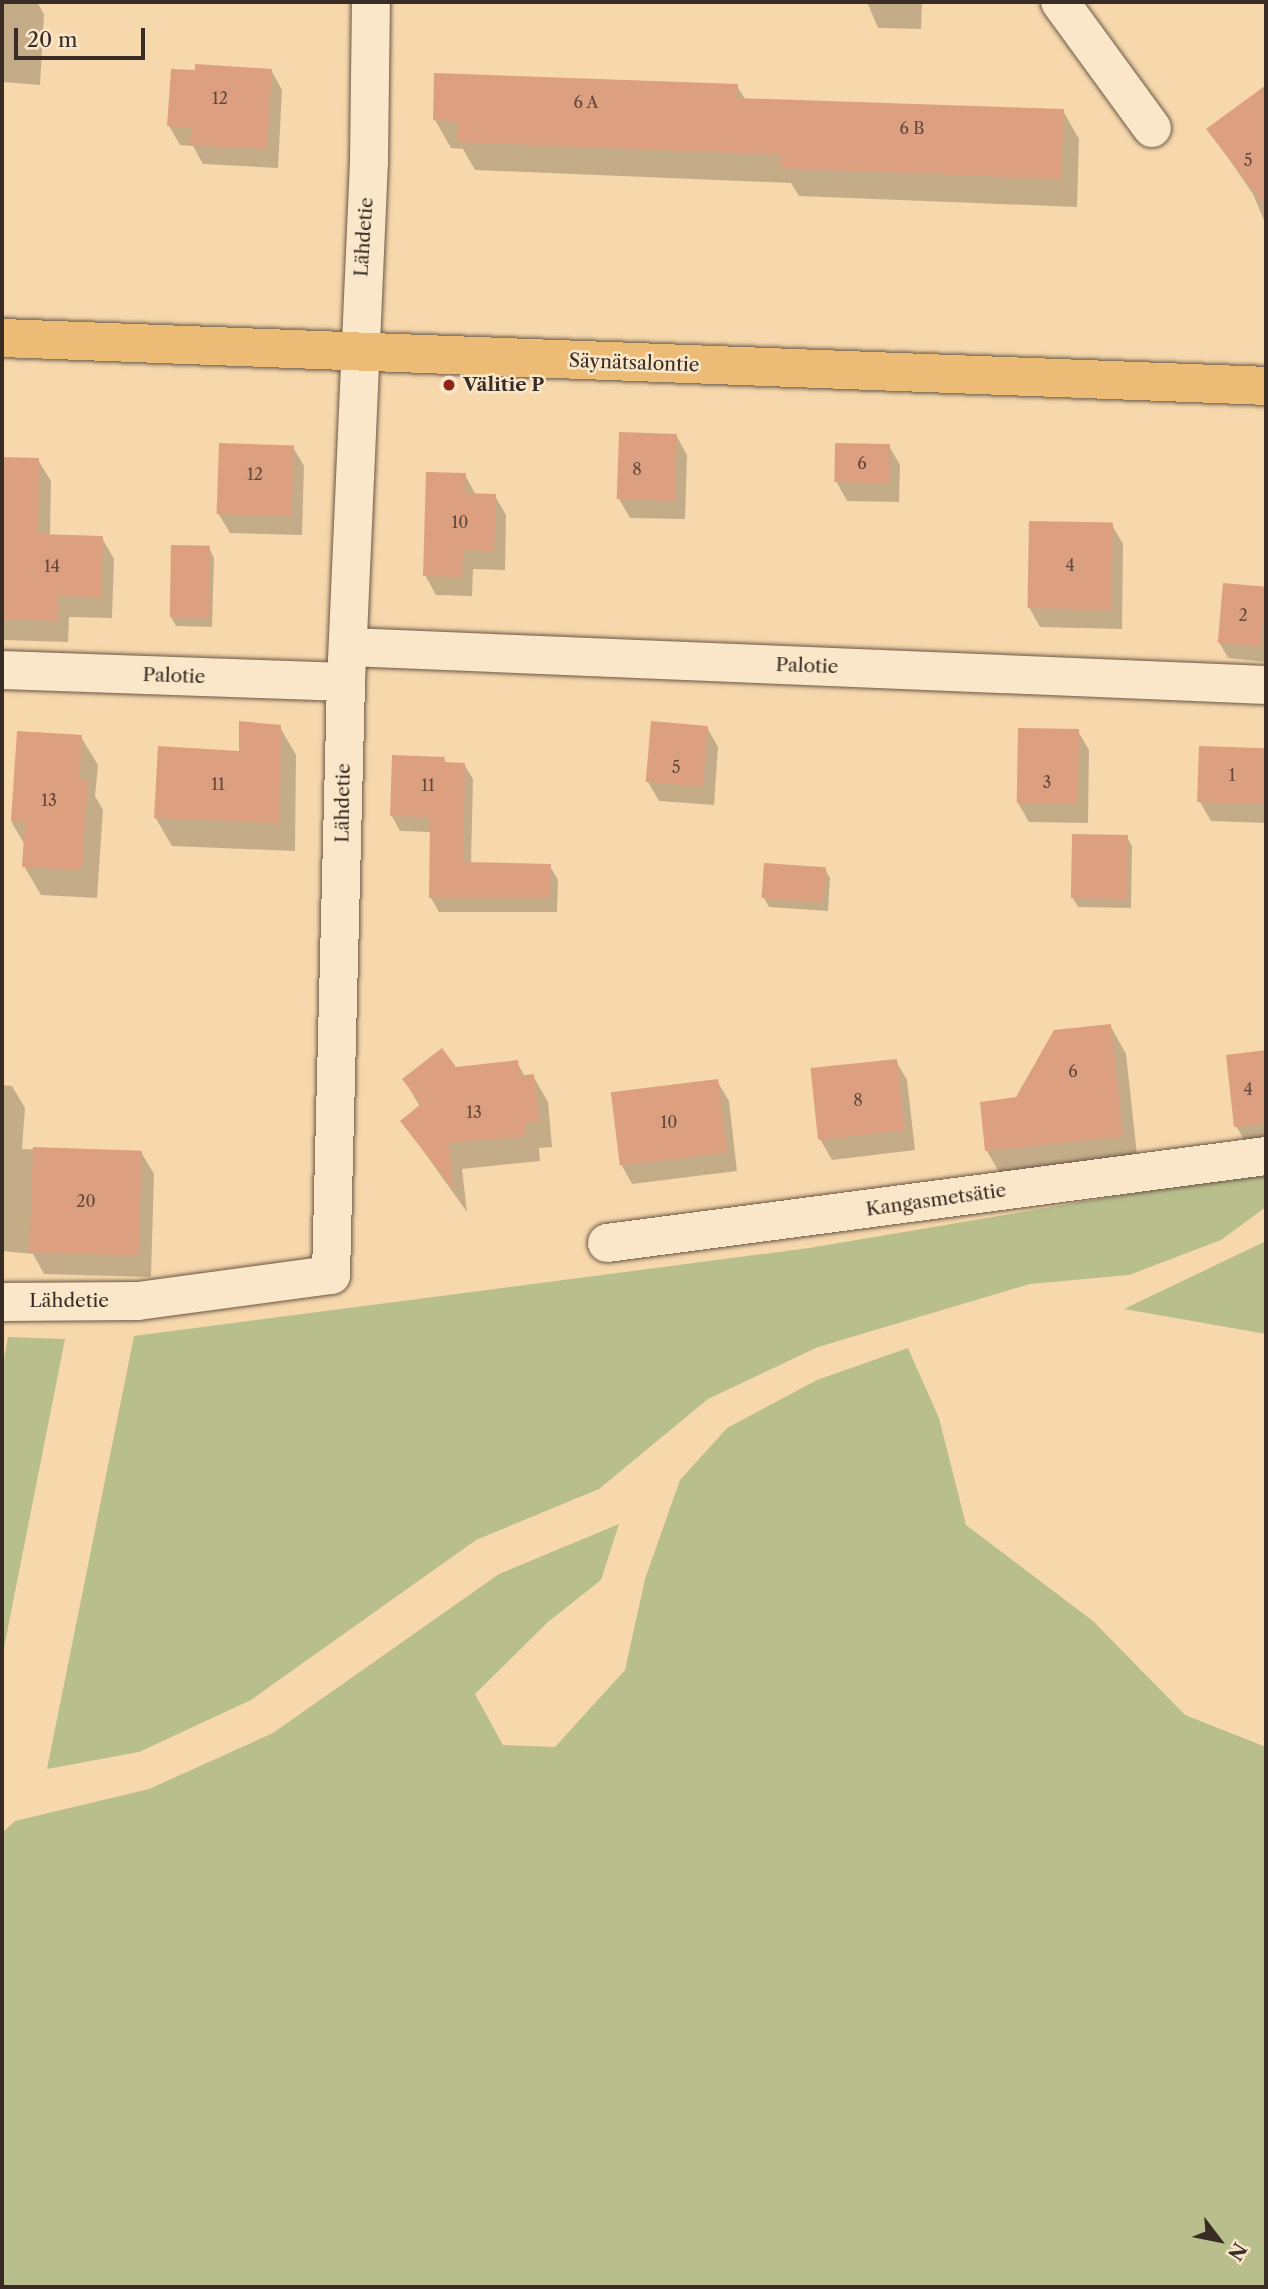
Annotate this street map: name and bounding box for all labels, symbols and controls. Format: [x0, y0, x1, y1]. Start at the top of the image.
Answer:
scale bar [18, 14, 149, 58]
text: 20 m [27, 27, 78, 52]
house number: 12 [212, 88, 228, 108]
house number: 6 A [573, 92, 599, 112]
house number: 6 B [900, 118, 924, 138]
house number: 5 [1244, 150, 1252, 170]
street label: Lähdetie [350, 196, 378, 278]
street label: Säynätsalontie [568, 349, 700, 377]
place label: Välitie P [463, 374, 544, 396]
marker: Välitie P [441, 377, 457, 393]
house number: 6 [857, 453, 867, 473]
house number: 8 [632, 459, 642, 479]
house number: 12 [247, 464, 263, 484]
house number: 10 [452, 512, 468, 532]
house number: 4 [1065, 555, 1075, 575]
house number: 14 [44, 556, 60, 576]
house number: 2 [1238, 605, 1248, 625]
street label: Palotie [775, 654, 839, 678]
street label: Palotie [142, 664, 206, 688]
house number: 5 [672, 757, 680, 777]
street label: Lähdetie [331, 763, 355, 843]
house number: 1 [1229, 765, 1235, 785]
house number: 3 [1043, 772, 1051, 792]
house number: 11 [211, 774, 225, 794]
house number: 11 [421, 775, 435, 795]
house number: 13 [41, 790, 57, 810]
house number: 6 [1068, 1061, 1078, 1081]
house number: 4 [1243, 1079, 1253, 1099]
house number: 8 [853, 1090, 863, 1110]
house number: 13 [466, 1102, 482, 1122]
house number: 10 [661, 1112, 677, 1132]
street label: Kangasmetsätie [864, 1179, 1008, 1221]
house number: 20 [76, 1191, 96, 1211]
street label: Lähdetie [29, 1290, 109, 1312]
north arrow [1184, 2205, 1254, 2275]
text: N [1223, 2238, 1251, 2264]

